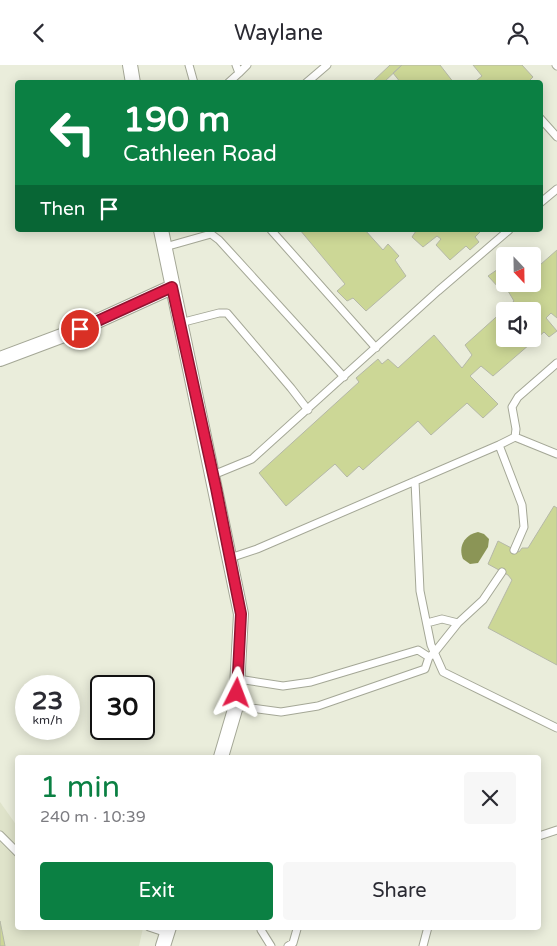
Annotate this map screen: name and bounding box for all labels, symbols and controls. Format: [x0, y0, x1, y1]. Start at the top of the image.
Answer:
icon: back [25, 19, 53, 47]
icon: person [504, 19, 532, 47]
text: Waylane [234, 20, 323, 46]
text: 190 m [123, 99, 230, 141]
icon: left [40, 100, 105, 165]
text: Cathleen Road [123, 141, 277, 167]
icon: arrive [95, 195, 123, 223]
text: Then [40, 198, 85, 220]
north arrow [496, 247, 541, 293]
map controls [496, 247, 541, 347]
button: sound [496, 302, 541, 347]
pin [59, 308, 101, 350]
icon: arrive [66, 315, 94, 343]
position arrow [210, 666, 262, 718]
speed limit sign: 30 [90, 675, 155, 740]
text: 23 [32, 686, 63, 716]
text: km/h [32, 713, 63, 727]
text: 1 min [40, 769, 120, 806]
button: close [464, 772, 516, 824]
text: 240 m · 10:39 [40, 807, 146, 827]
button: Exit [40, 862, 273, 920]
button: Share [283, 862, 516, 920]

